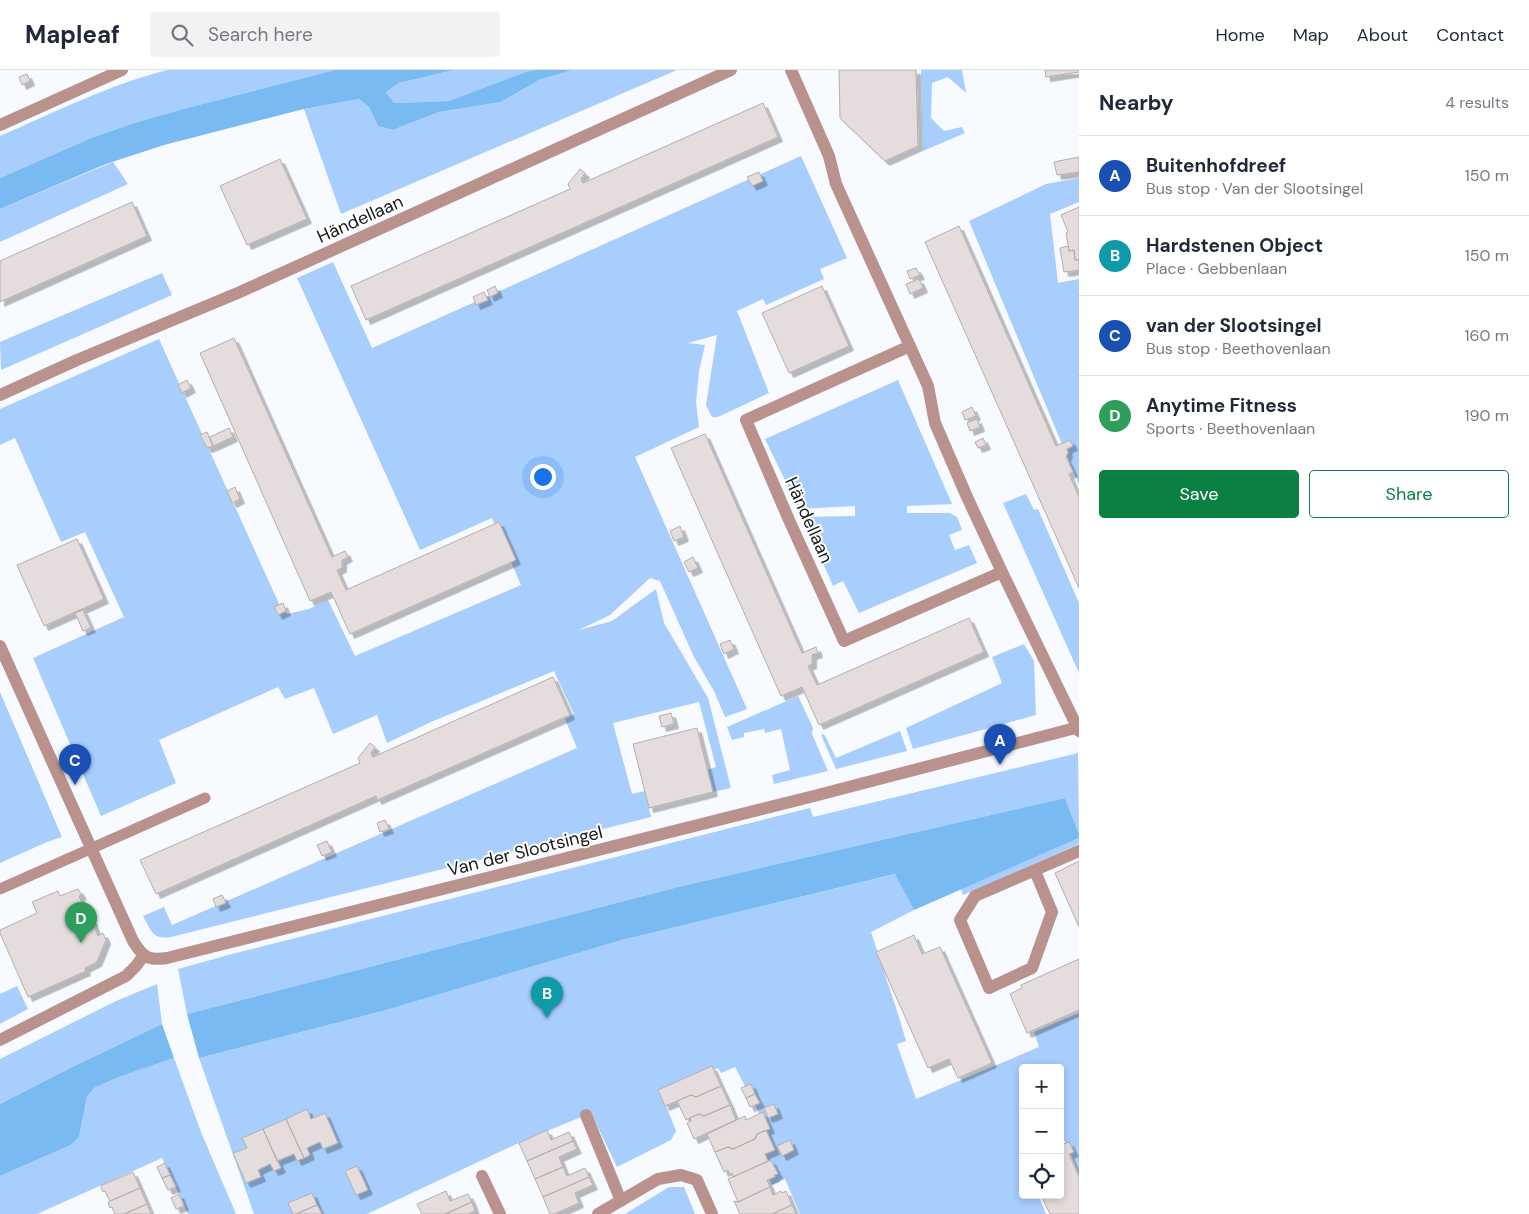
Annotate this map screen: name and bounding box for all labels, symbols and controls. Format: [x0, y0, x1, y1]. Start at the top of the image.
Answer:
search box [150, 12, 500, 57]
text: Mapleaf [25, 19, 120, 50]
icon: search [168, 21, 196, 49]
text: Search here [208, 22, 313, 47]
text: Home [1215, 23, 1265, 47]
text: Map [1293, 23, 1329, 47]
text: About [1357, 23, 1408, 47]
text: Contact [1436, 23, 1504, 47]
text: Nearby [1099, 89, 1173, 117]
text: 4 results [1445, 92, 1509, 113]
text: Buitenhofdreef [1146, 153, 1286, 178]
text: A [1109, 165, 1121, 186]
text: 150 m [1465, 165, 1509, 186]
text: Bus stop · Van der Slootsingel [1146, 178, 1363, 199]
street label: Händellaan [313, 189, 407, 249]
text: Hardstenen Object [1146, 233, 1323, 258]
text: B [1110, 245, 1120, 266]
text: 150 m [1465, 245, 1509, 266]
text: Place · Gebbenlaan [1146, 258, 1287, 279]
text: van der Slootsingel [1146, 313, 1322, 338]
text: C [1109, 325, 1121, 346]
text: 160 m [1465, 325, 1509, 346]
text: Bus stop · Beethovenlaan [1146, 338, 1331, 359]
text: Anytime Fitness [1146, 393, 1297, 418]
text: D [1109, 405, 1121, 426]
text: 190 m [1465, 405, 1509, 426]
text: Sports · Beethovenlaan [1146, 418, 1315, 439]
your location [530, 464, 556, 490]
button: Save [1099, 470, 1299, 518]
button: Share [1309, 470, 1509, 518]
street label: Händellaan [779, 473, 839, 567]
pin: A [984, 724, 1016, 765]
pin: C [59, 744, 91, 785]
street label: Van der Slootsingel [445, 820, 605, 882]
pin: D [65, 902, 97, 943]
pin: B [531, 977, 563, 1018]
map controls [1019, 1064, 1064, 1199]
button: + [1019, 1064, 1064, 1109]
button: − [1019, 1109, 1064, 1154]
button: locate [1019, 1154, 1064, 1199]

